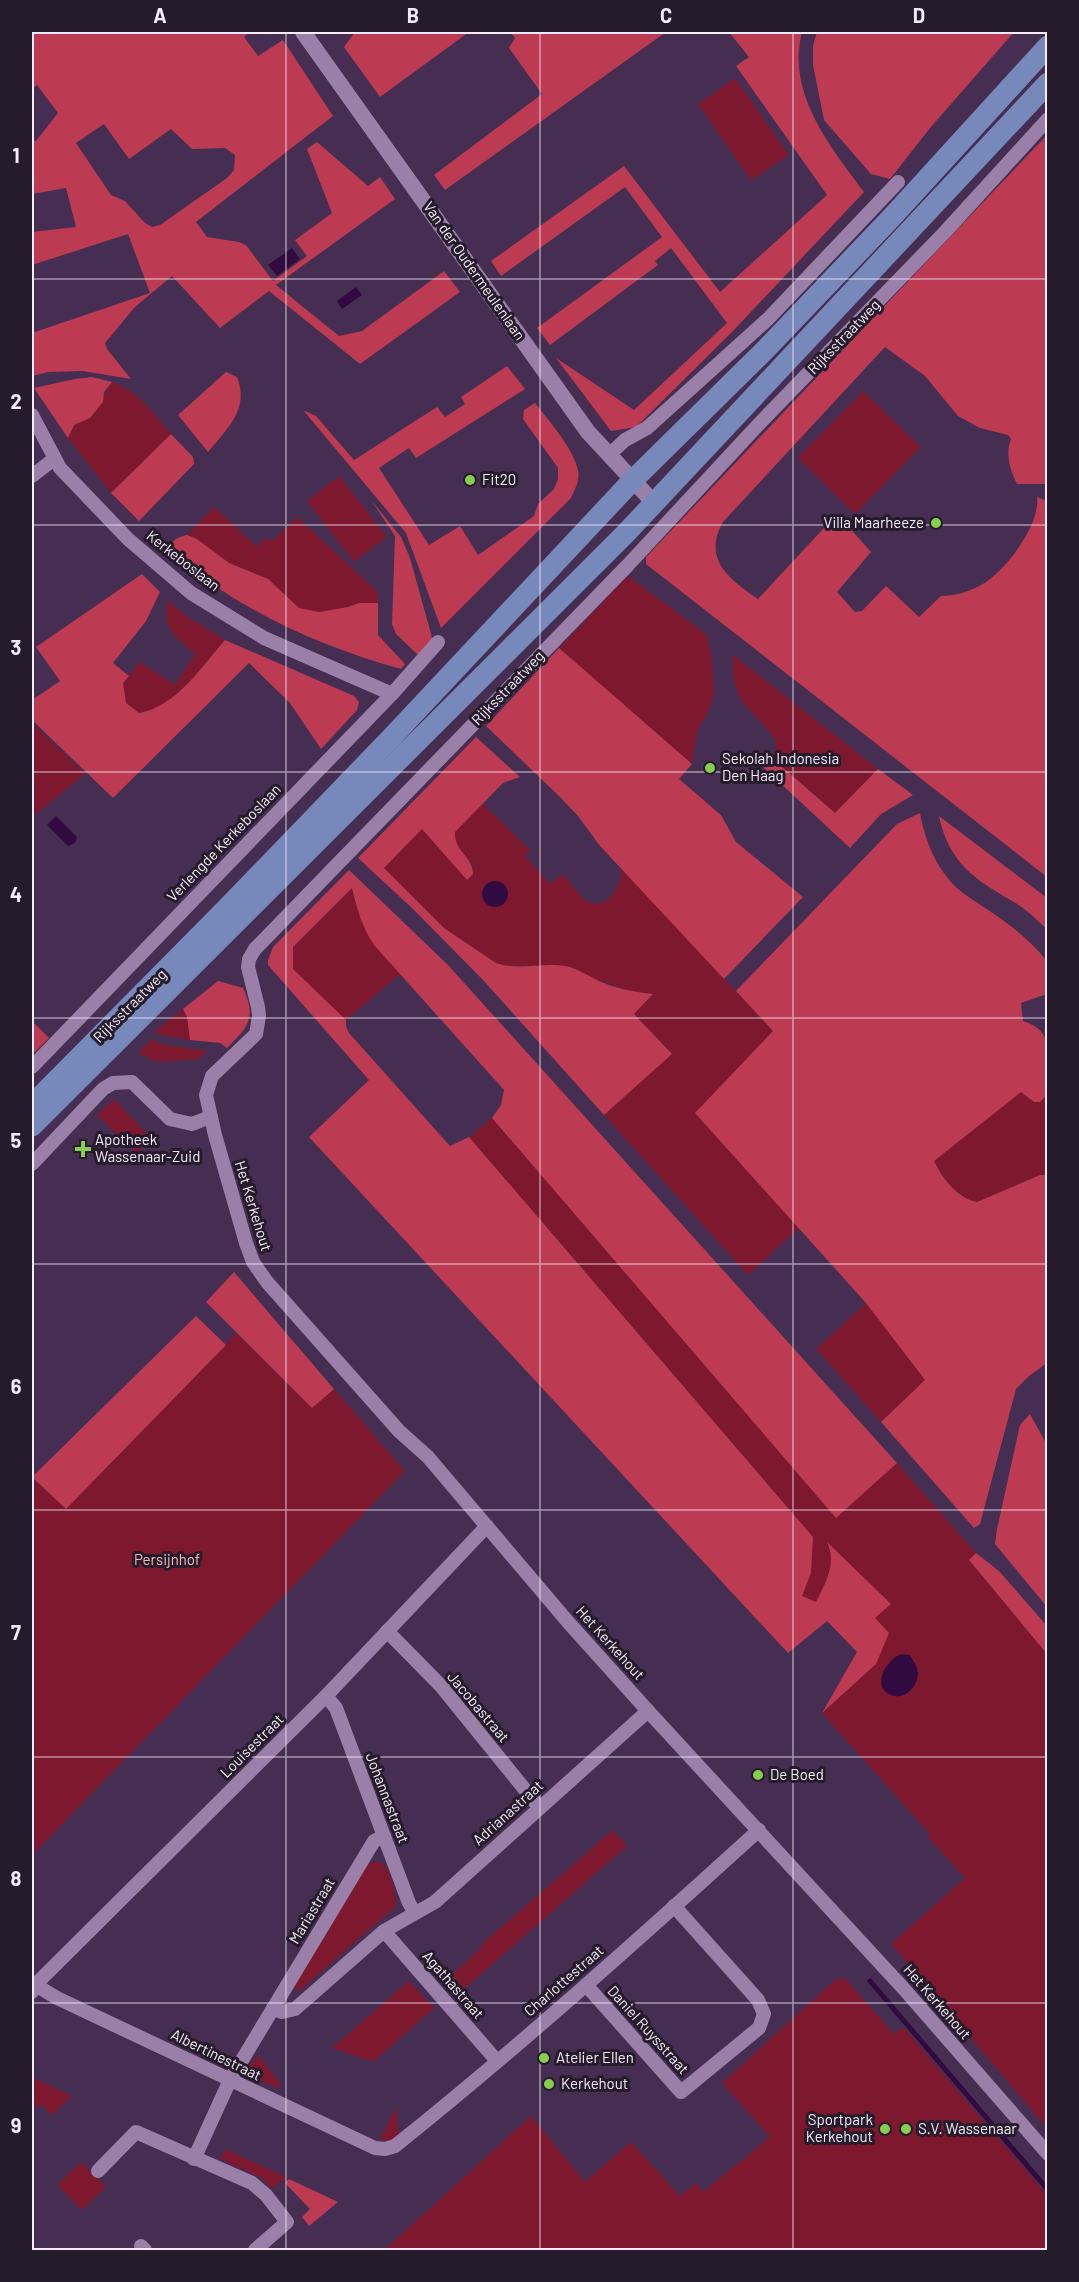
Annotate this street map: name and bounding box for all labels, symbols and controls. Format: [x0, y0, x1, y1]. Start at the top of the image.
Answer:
text: A [153, 3, 167, 27]
text: B [407, 3, 419, 27]
text: C [660, 3, 672, 27]
text: D [913, 3, 925, 27]
text: 1 [12, 143, 20, 167]
street label: Van der Oudermeulenlaan [420, 198, 530, 343]
street label: Rijksstraatweg [803, 295, 883, 377]
text: 2 [10, 389, 22, 413]
place label: Fit20 [482, 470, 516, 488]
marker: Fit20 [463, 473, 477, 487]
place label: Villa Maarheeze [824, 513, 924, 531]
marker: Villa Maarheeze [929, 516, 943, 530]
street label: Kerkeboslaan [143, 526, 224, 594]
text: 3 [11, 635, 21, 659]
street label: Rijksstraatweg [467, 646, 547, 728]
place label: Sekolah Indonesia Den Haag [722, 749, 839, 784]
marker: Sekolah Indonesia Den Haag [703, 761, 717, 775]
street label: Verlengde Kerkeboslaan [163, 780, 284, 905]
text: 4 [10, 882, 22, 906]
street label: Rijksstraatweg [89, 965, 170, 1046]
text: 5 [11, 1128, 22, 1152]
place label: Apotheek Wassenaar-Zuid [95, 1130, 200, 1165]
marker: Apotheek Wassenaar-Zuid [76, 1142, 90, 1156]
street label: Het Kerkehout [232, 1158, 276, 1253]
text: 6 [11, 1374, 22, 1398]
park label: Persijnhof [134, 1550, 200, 1568]
street label: Het Kerkehout [573, 1602, 649, 1683]
text: 7 [11, 1620, 21, 1644]
street label: Jacobastraat [444, 1667, 514, 1745]
street label: Louisestraat [216, 1710, 287, 1781]
street label: Johannastraat [362, 1750, 413, 1845]
place label: De Boed [770, 1765, 824, 1783]
marker: De Boed [751, 1768, 765, 1782]
street label: Adrianastraat [468, 1776, 546, 1849]
text: 8 [11, 1866, 22, 1890]
street label: Mariastraat [284, 1874, 338, 1947]
street label: Charlottestraat [520, 1941, 607, 2020]
street label: Agathastraat [419, 1947, 488, 2022]
street label: Het Kerkehout [900, 1960, 975, 2043]
street label: Daniel Ruysstraat [604, 1981, 693, 2077]
street label: Albertinestraat [168, 2024, 265, 2084]
place label: Atelier Ellen [556, 2048, 634, 2066]
marker: Atelier Ellen [537, 2051, 551, 2065]
place label: Kerkehout [561, 2074, 628, 2092]
marker: Kerkehout [542, 2077, 556, 2091]
place label: Sportpark Kerkehout [806, 2110, 873, 2145]
text: 9 [11, 2113, 21, 2137]
place label: S.V. Wassenaar [918, 2119, 1017, 2137]
marker: Sportpark Kerkehout [878, 2122, 892, 2136]
marker: S.V. Wassenaar [899, 2122, 913, 2136]

